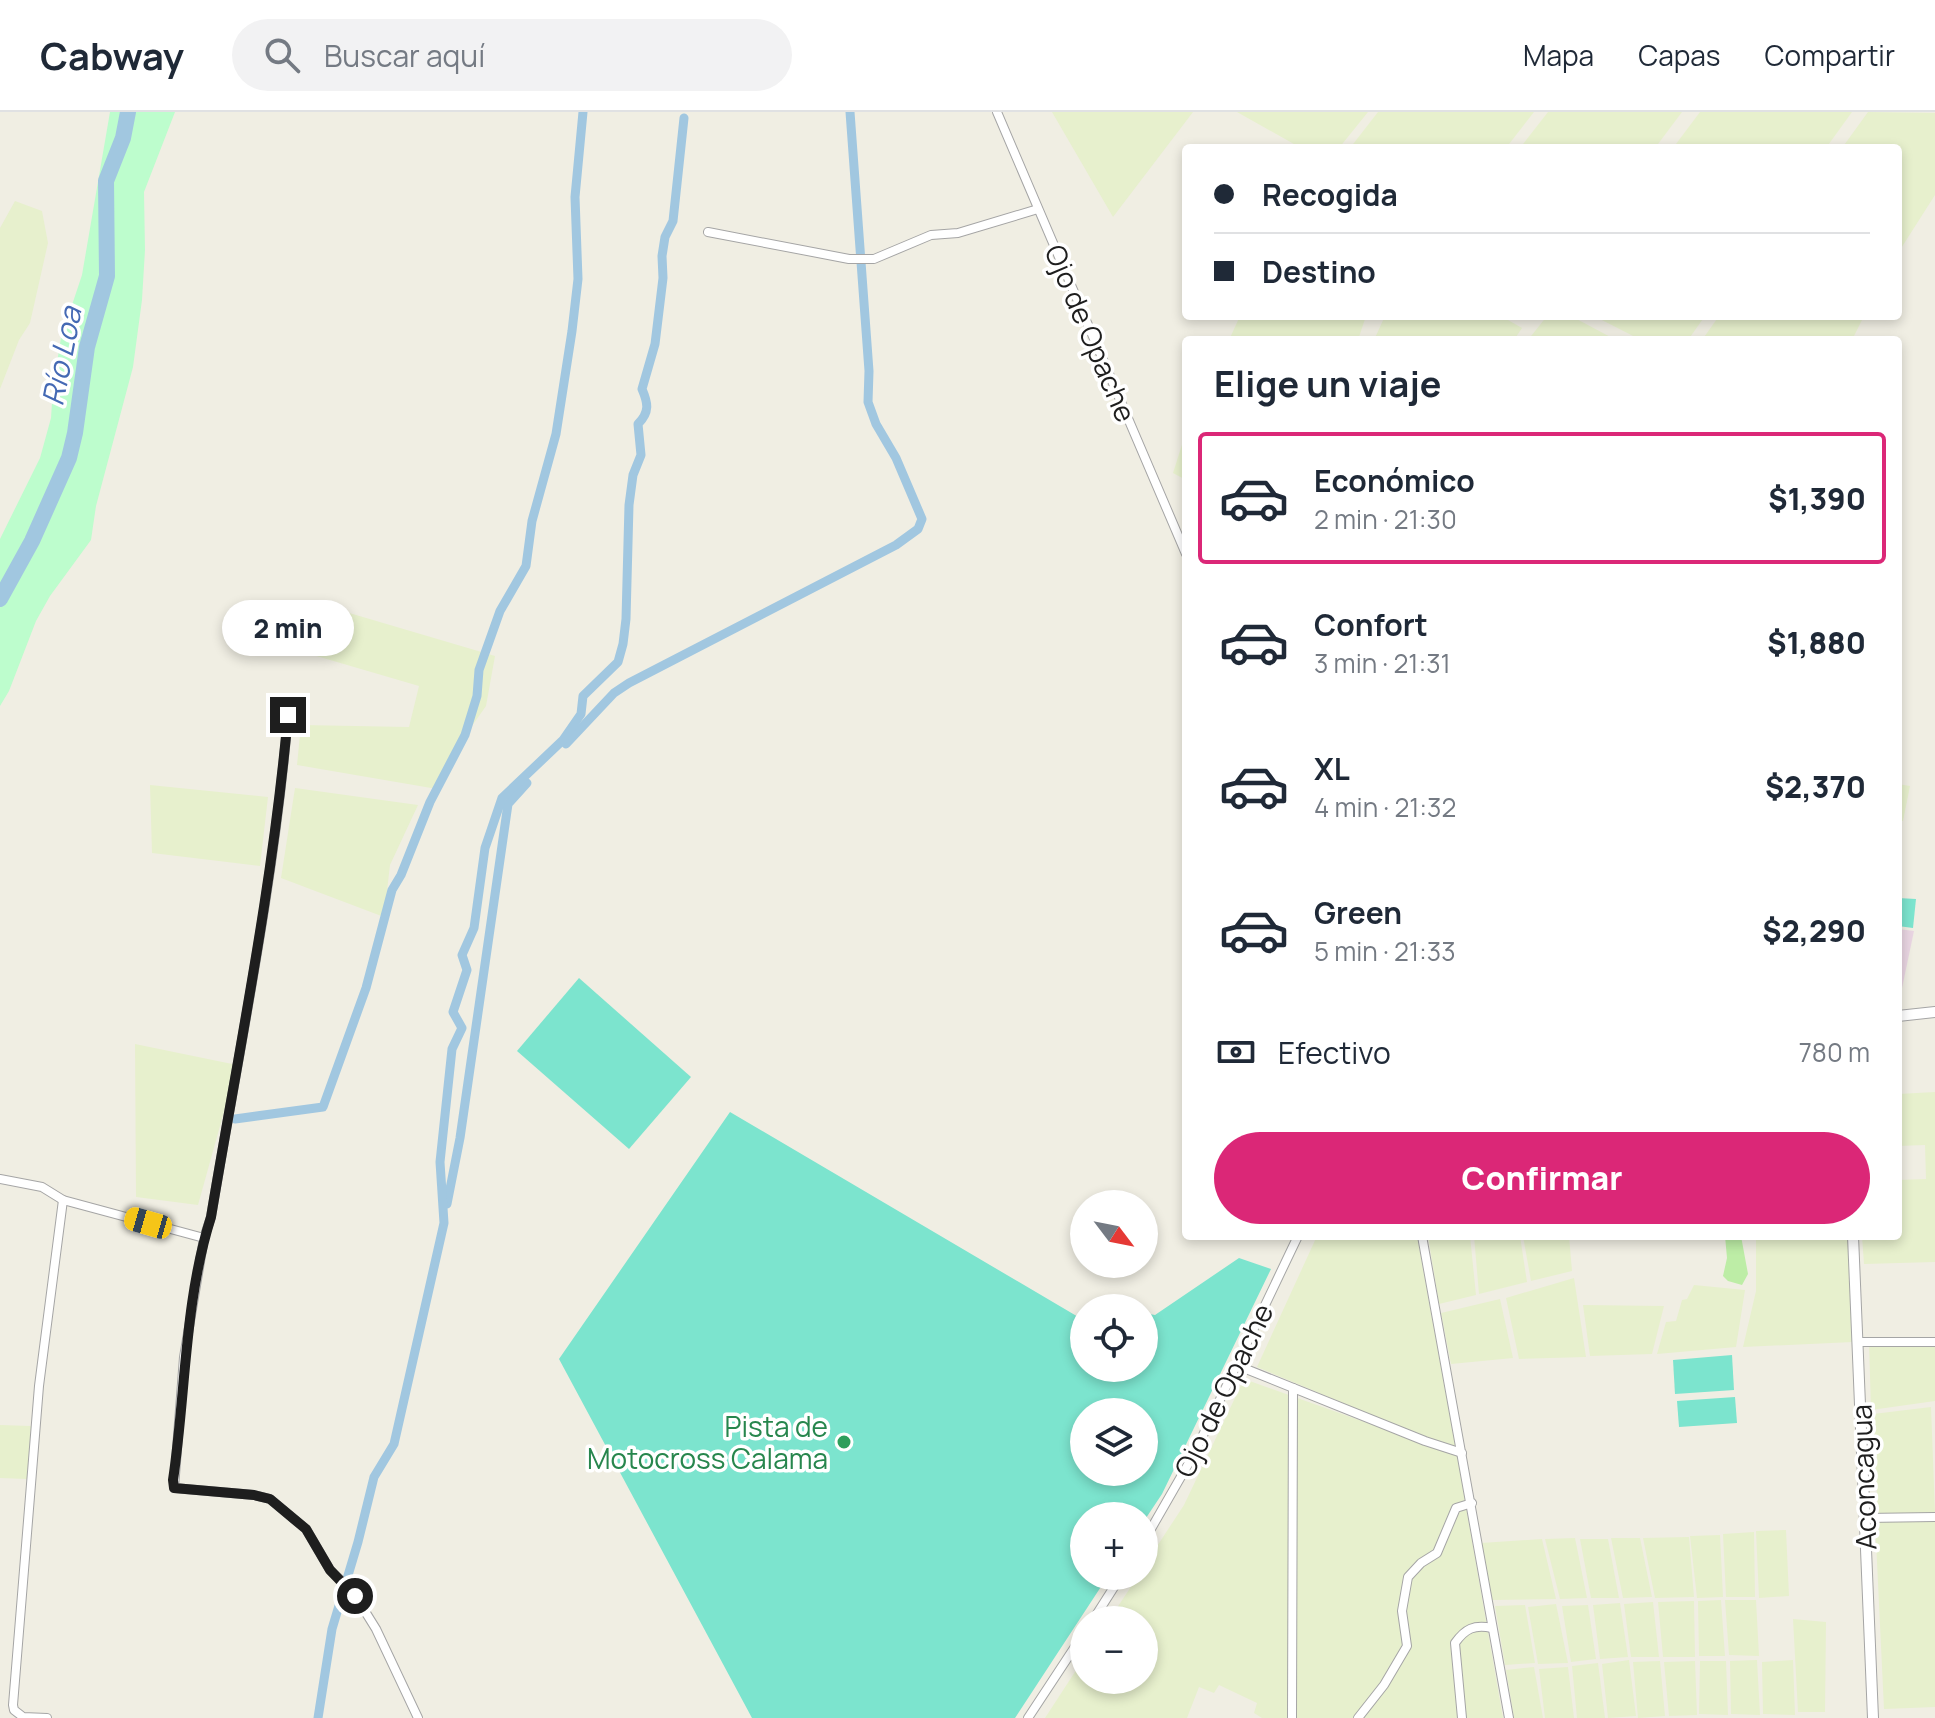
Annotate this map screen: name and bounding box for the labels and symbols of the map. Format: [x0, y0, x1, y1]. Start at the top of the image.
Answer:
street label: Ojo de Opache [1037, 239, 1145, 427]
water label: Río Loa [31, 302, 91, 409]
callout: 2 min [222, 599, 354, 655]
route end [270, 697, 306, 733]
north arrow [1070, 1190, 1158, 1278]
car [122, 1205, 174, 1241]
street label: Ojo de Opache [1165, 1297, 1281, 1483]
street label: Aconcagua [1841, 1404, 1885, 1550]
place label: Pista de Motocross Calama [587, 1407, 828, 1477]
marker: Pista de Motocross Calama [835, 1433, 853, 1451]
route start [337, 1578, 373, 1614]

